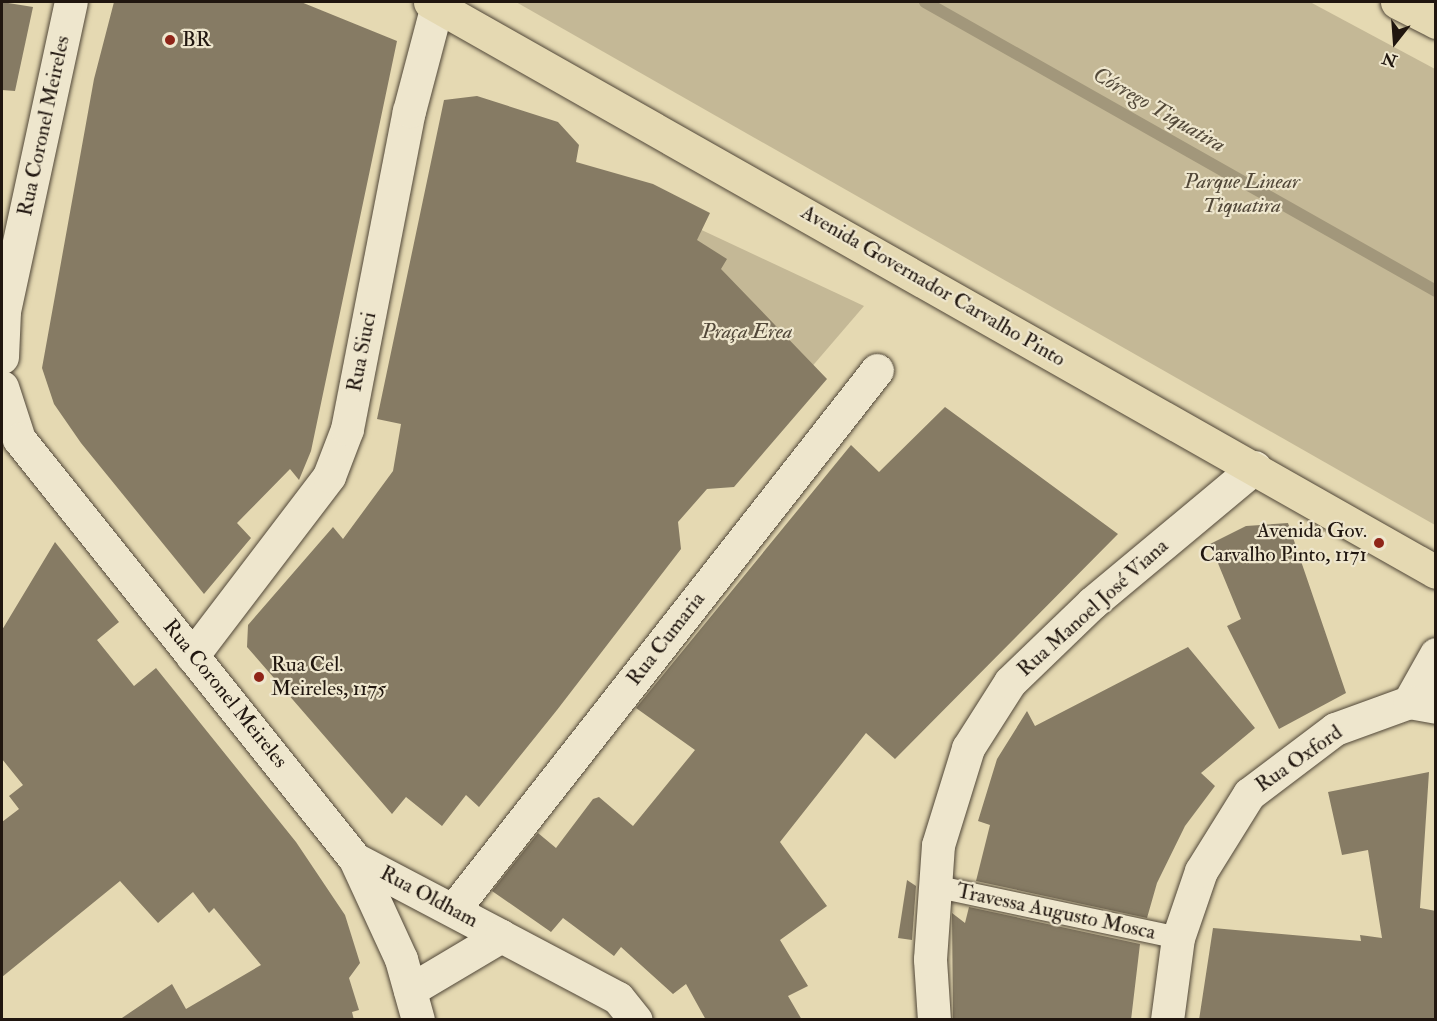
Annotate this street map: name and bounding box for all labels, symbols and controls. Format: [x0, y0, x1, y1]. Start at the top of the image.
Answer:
north arrow [1365, 12, 1425, 72]
place label: BR [182, 27, 211, 53]
marker: BR [163, 33, 177, 47]
street label: Rua Coronel Meireles [13, 34, 75, 218]
text: N [1380, 48, 1400, 71]
water label: Córrego Tiquatira [1088, 61, 1230, 159]
park label: Parque Linear Tiquatira [1184, 169, 1300, 219]
street label: Avenida Governador Carvalho Pinto [796, 200, 1070, 372]
street label: Rua Siuci [342, 310, 382, 394]
park label: Praça Erea [702, 319, 792, 345]
place label: Avenida Gov. Carvalho Pinto, 1171 [1200, 518, 1367, 568]
street label: Rua Manoel José Viana [1012, 534, 1174, 682]
marker: Avenida Gov. Carvalho Pinto, 1171 [1372, 536, 1386, 550]
street label: Rua Cumaria [622, 587, 710, 691]
street label: Rua Coronel Meireles [157, 615, 293, 773]
place label: Rua Cel. Meireles, 1175 [271, 652, 386, 702]
marker: Rua Cel. Meireles, 1175 [252, 670, 266, 684]
street label: Rua Oxford [1251, 720, 1347, 798]
street label: Rua Oldham [376, 861, 482, 933]
street label: Travessa Augusto Mosca [954, 879, 1158, 945]

